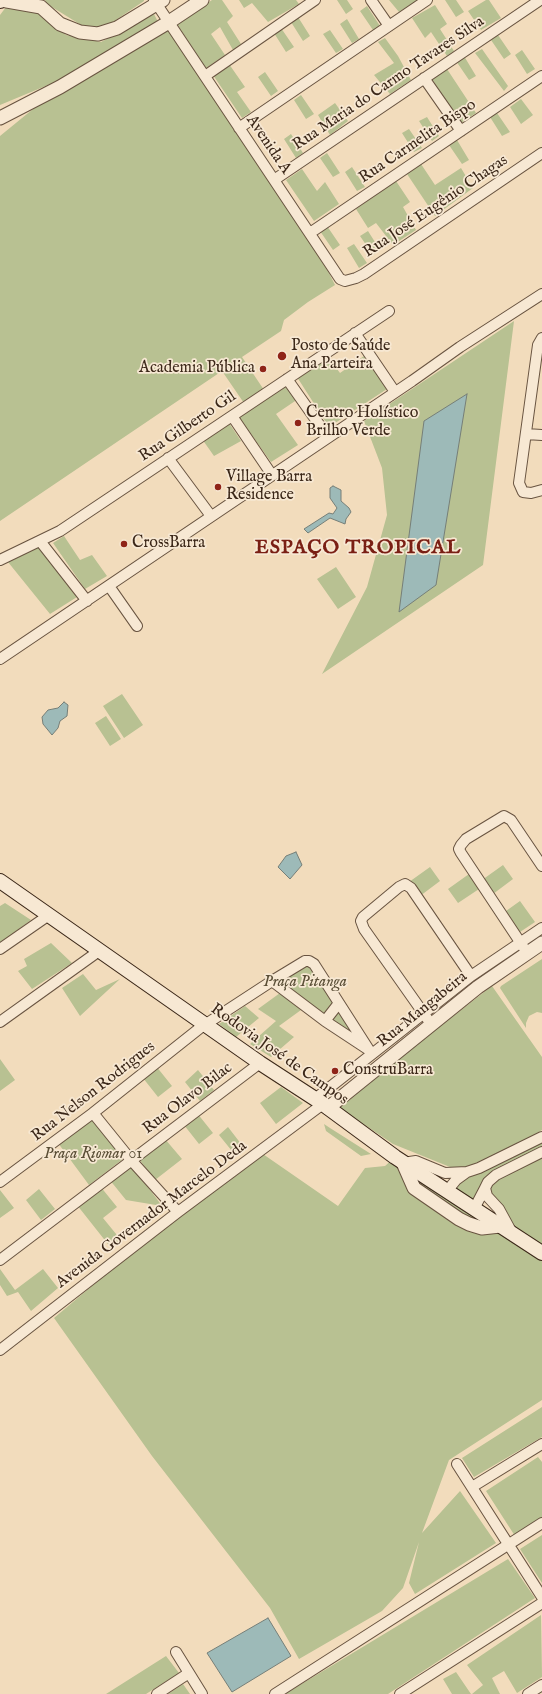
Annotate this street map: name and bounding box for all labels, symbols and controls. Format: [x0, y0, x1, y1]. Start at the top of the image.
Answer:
street label: Rua Maria do Carmo Tavares Silva [290, 13, 488, 155]
street label: Rua Carmelita Bispo [356, 96, 480, 188]
street label: Avenida A [241, 112, 295, 178]
street label: Rua José Eugênio Chagas [360, 151, 512, 263]
place label: Posto de Saúde Ana Parteira [291, 337, 390, 375]
marker: Posto de Saúde Ana Parteira [276, 350, 288, 362]
place label: Academia Pública [139, 359, 255, 379]
marker: Academia Pública [258, 364, 268, 374]
street label: Rua Gilberto Gil [136, 387, 240, 467]
place label: Centro Holístico Brilho Verde [306, 404, 418, 442]
marker: Centro Holístico Brilho Verde [293, 418, 303, 428]
place label: Village Barra Residence [226, 468, 312, 506]
marker: Village Barra Residence [213, 482, 223, 492]
place label: CrossBarra [132, 534, 205, 554]
district label: ESPAÇO TROPICAL [255, 537, 461, 561]
marker: CrossBarra [119, 539, 129, 549]
street label: Rua Mangabeira [374, 968, 472, 1052]
park label: Praça Pitanga [263, 973, 347, 993]
street label: Rodovia José de Campos [206, 1000, 352, 1110]
street label: Rua Nelson Rodrigues [28, 1038, 160, 1146]
street label: Rua Olavo Bilac [139, 1059, 237, 1139]
place label: ConstruBarra [343, 1061, 433, 1081]
marker: ConstruBarra [330, 1066, 340, 1076]
street label: Avenida Governador Marcelo Deda [53, 1137, 251, 1293]
park label: Praça Riomar 01 [44, 1145, 142, 1165]

